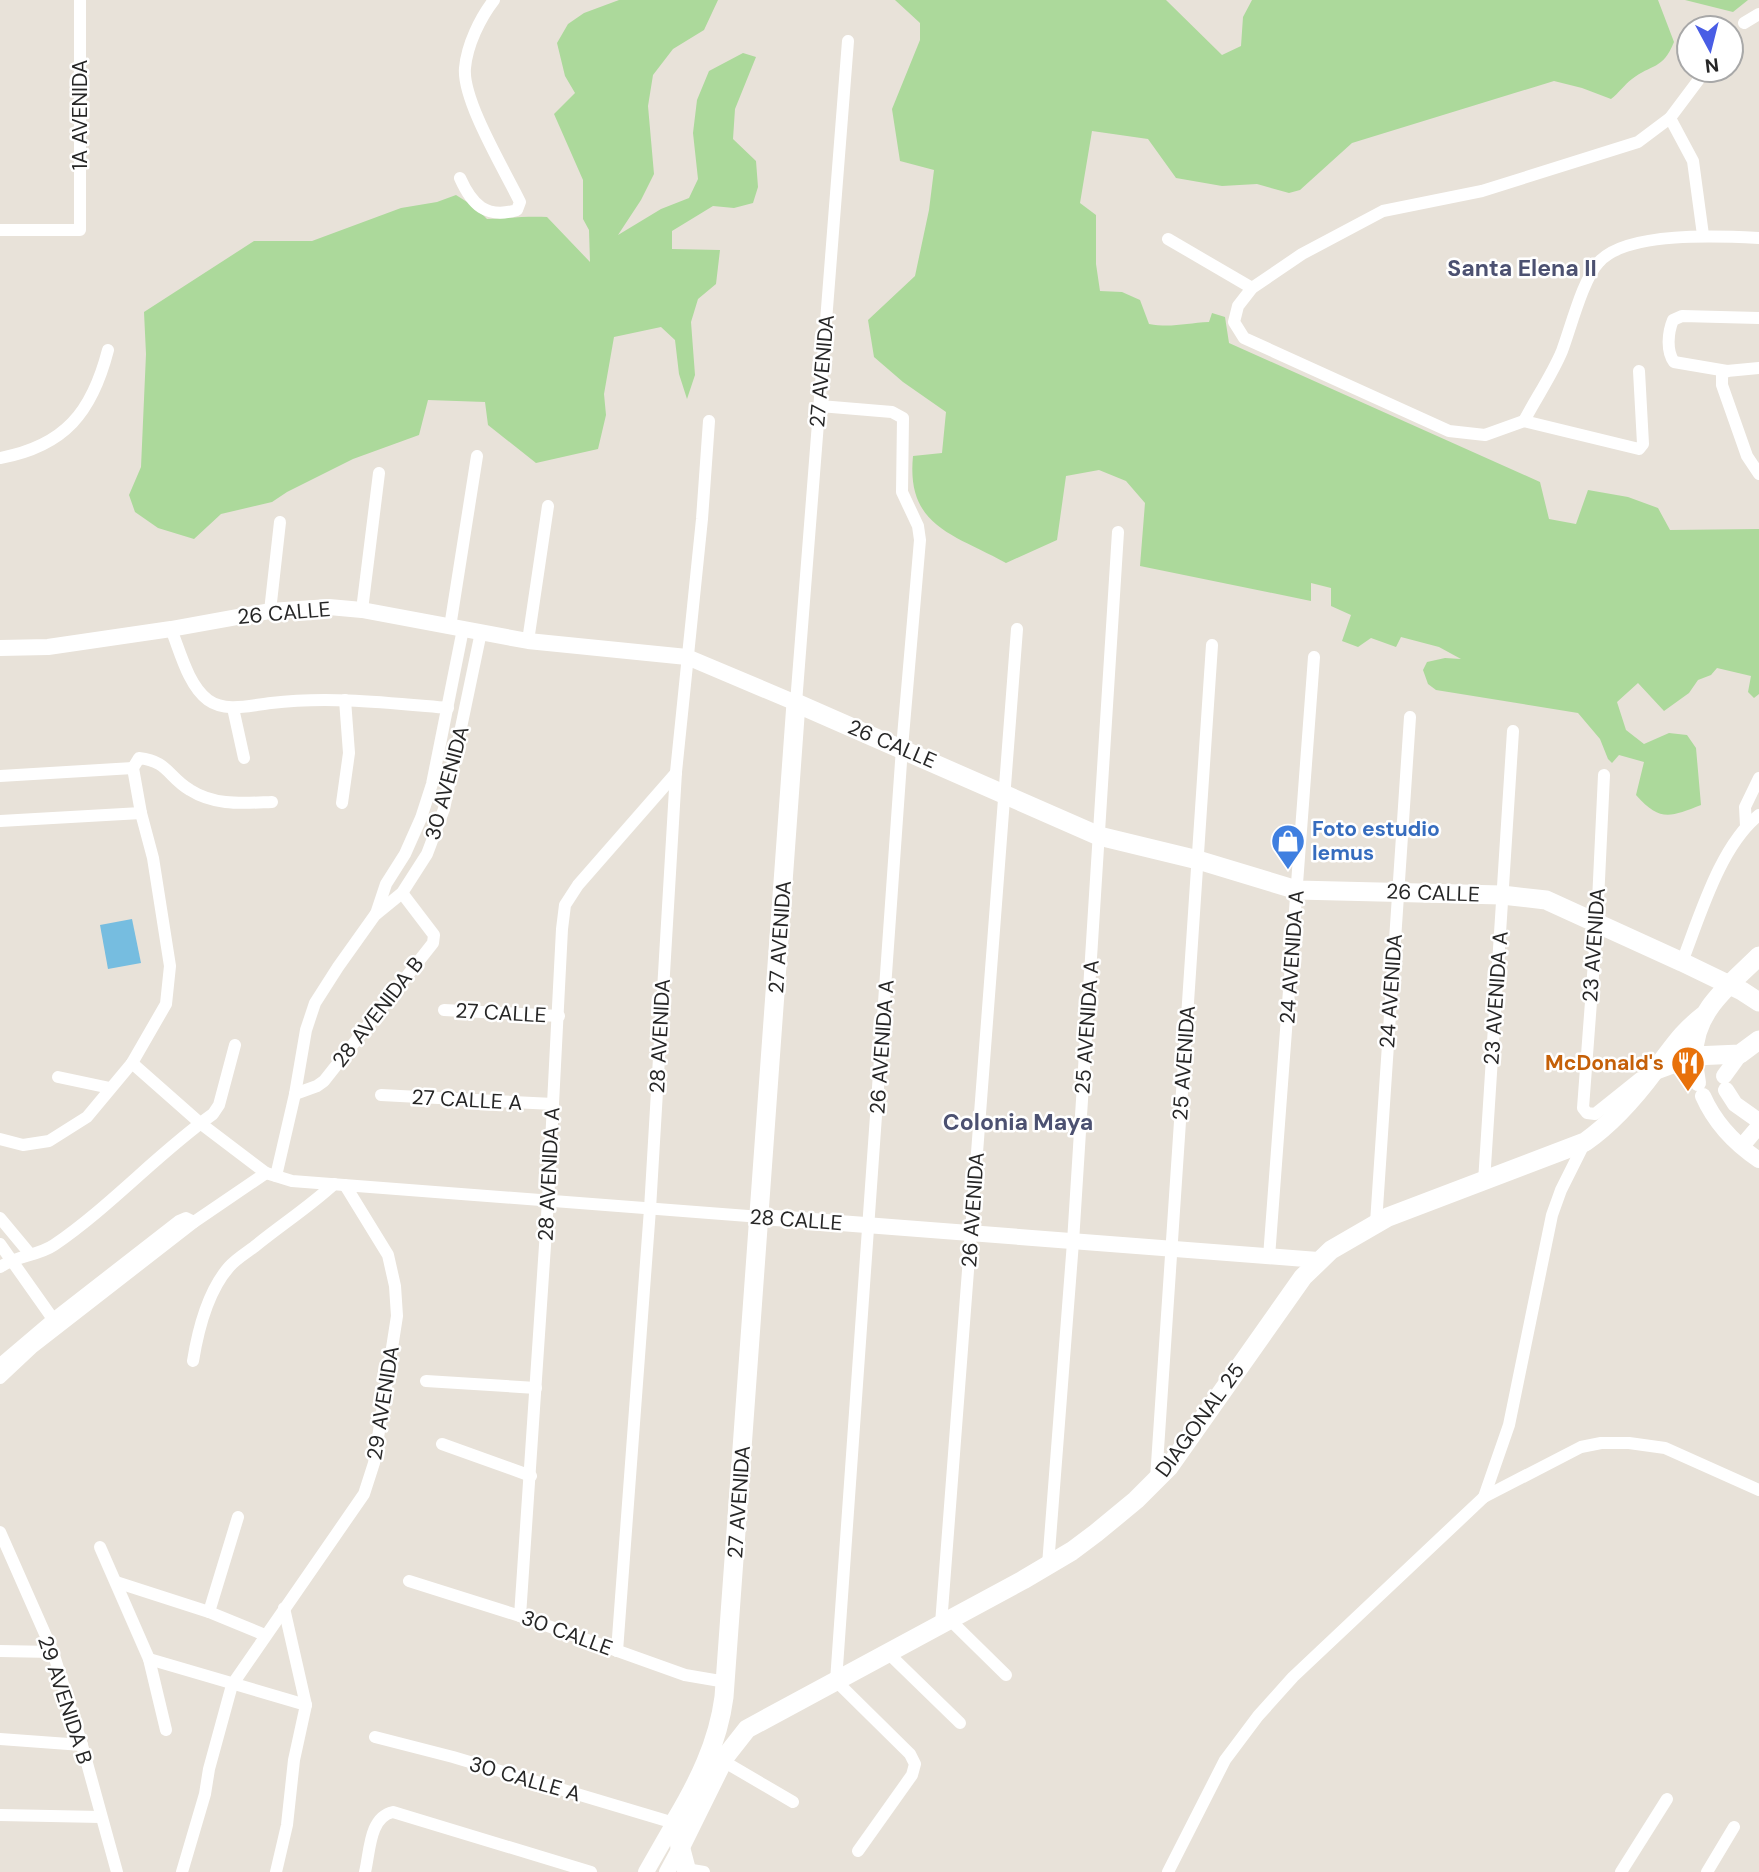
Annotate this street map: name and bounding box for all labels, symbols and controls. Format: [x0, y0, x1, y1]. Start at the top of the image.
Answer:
north arrow [1675, 14, 1745, 84]
text: N [1704, 52, 1720, 79]
street label: 1A AVENIDA [66, 60, 94, 170]
district label: Santa Elena II [1447, 253, 1597, 283]
street label: 27 AVENIDA [803, 313, 841, 429]
street label: 26 CALLE [236, 595, 332, 631]
street label: 26 CALLE [843, 713, 941, 775]
street label: 30 AVENIDA [418, 723, 476, 843]
place label: Foto estudio lemus [1312, 815, 1440, 867]
shop icon: Foto estudio lemus [1269, 822, 1307, 871]
street label: 26 CALLE [1386, 877, 1480, 909]
street label: 27 AVENIDA [762, 880, 798, 994]
street label: 23 AVENIDA [1576, 887, 1612, 1003]
street label: 24 AVENIDA A [1273, 889, 1311, 1025]
street label: 23 AVENIDA A [1477, 930, 1515, 1066]
street label: 24 AVENIDA [1373, 933, 1409, 1049]
street label: 28 AVENIDA B [326, 951, 430, 1073]
street label: 25 AVENIDA A [1068, 959, 1106, 1095]
street label: 28 AVENIDA [643, 978, 677, 1094]
street label: 26 AVENIDA A [863, 979, 901, 1115]
street label: 27 CALLE [455, 997, 547, 1029]
street label: 25 AVENIDA [1166, 1005, 1202, 1121]
restaurant icon: McDonald's [1669, 1044, 1707, 1093]
place label: McDonald's [1545, 1049, 1664, 1077]
street label: 27 CALLE A [411, 1083, 523, 1117]
street label: 28 AVENIDA A [532, 1106, 566, 1242]
district label: Colonia Maya [943, 1107, 1093, 1137]
street label: 26 AVENIDA [955, 1151, 991, 1269]
street label: 28 CALLE [749, 1203, 843, 1237]
street label: 29 AVENIDA [360, 1344, 406, 1462]
street label: DIAGONAL 25 [1149, 1357, 1251, 1483]
street label: 27 AVENIDA [721, 1445, 757, 1559]
street label: 30 CALLE [518, 1604, 616, 1662]
street label: 29 AVENIDA B [31, 1632, 99, 1768]
street label: 30 CALLE A [466, 1750, 584, 1808]

